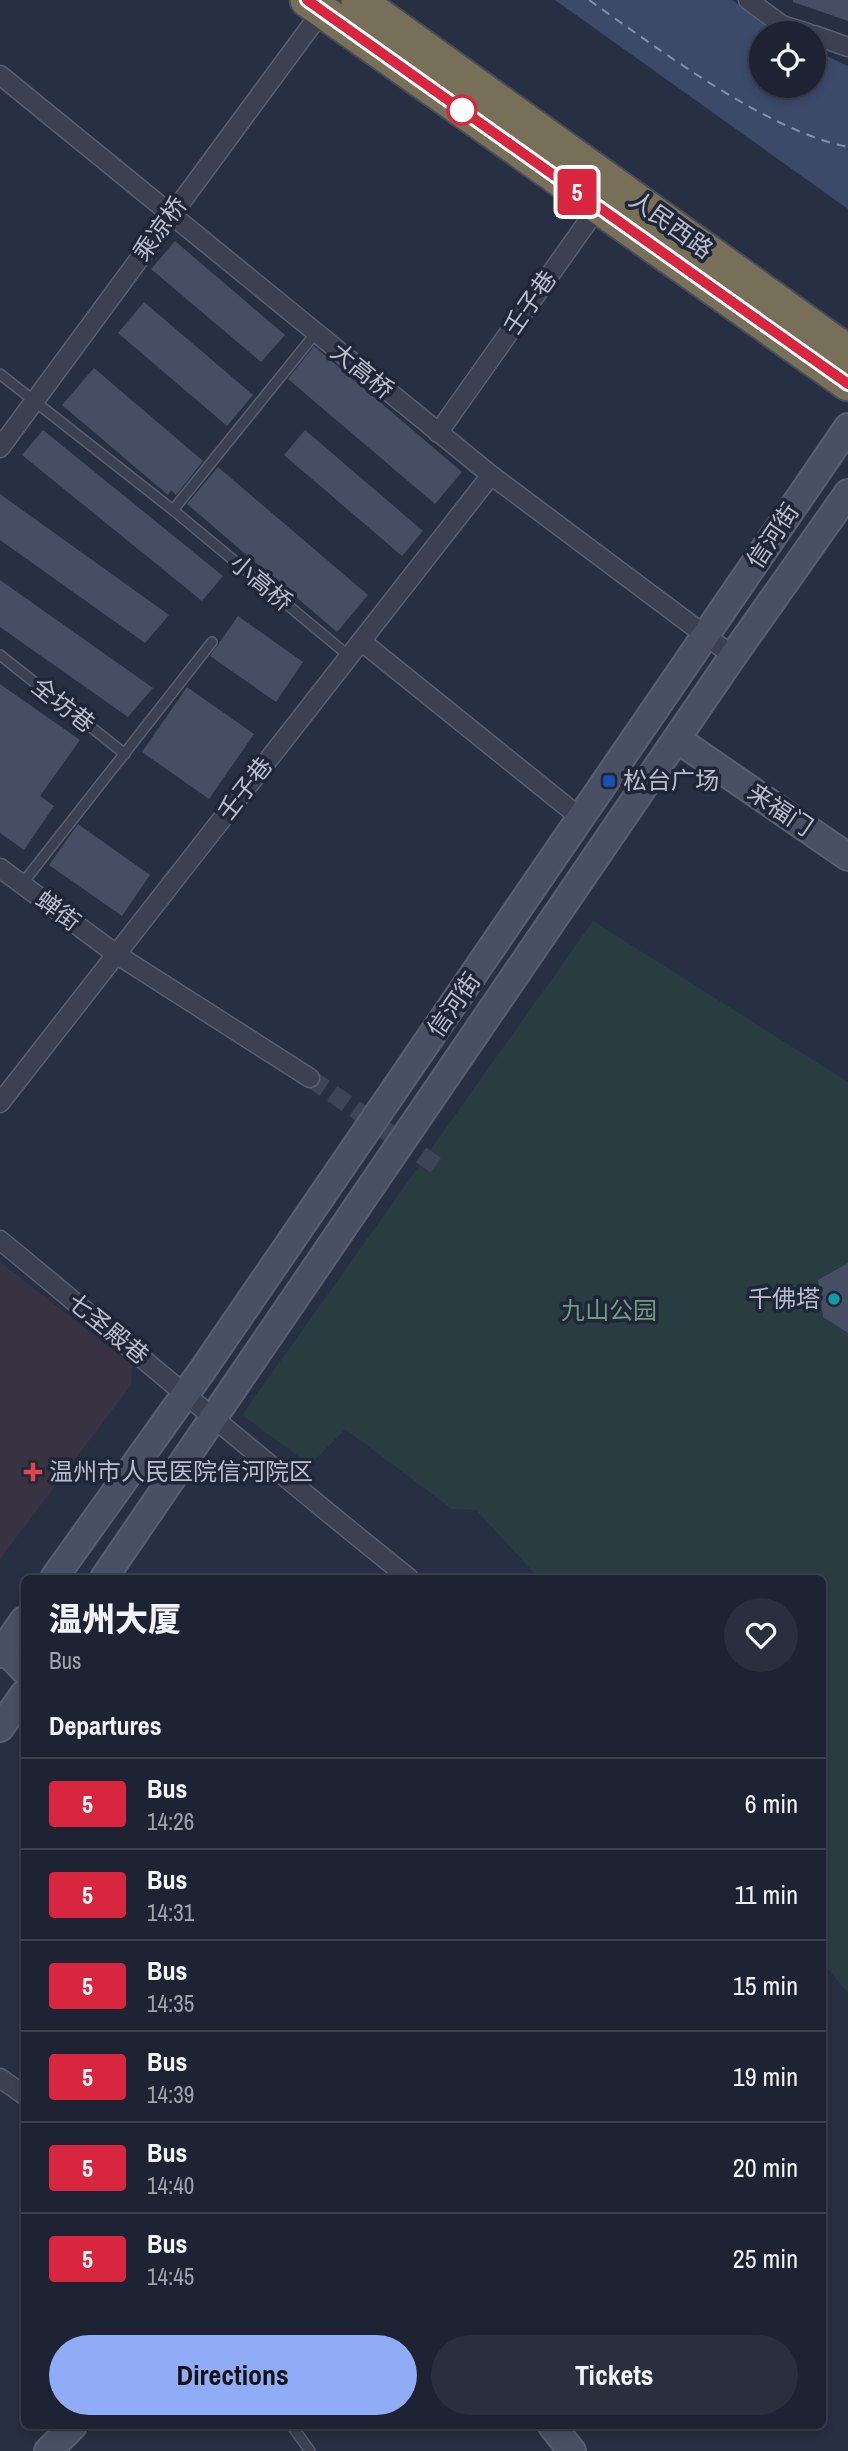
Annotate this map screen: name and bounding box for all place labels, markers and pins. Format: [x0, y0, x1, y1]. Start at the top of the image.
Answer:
unlabelled marker [447, 95, 477, 125]
place label: 松台广场 [623, 764, 719, 796]
marker: 松台广场 [601, 773, 617, 789]
place label: 千佛塔 [748, 1282, 820, 1314]
marker: 千佛塔 [826, 1291, 842, 1307]
place label: 温州市人民医院信河院区 [49, 1455, 313, 1487]
marker: 温州市人民医院信河院区 [23, 1462, 43, 1482]

